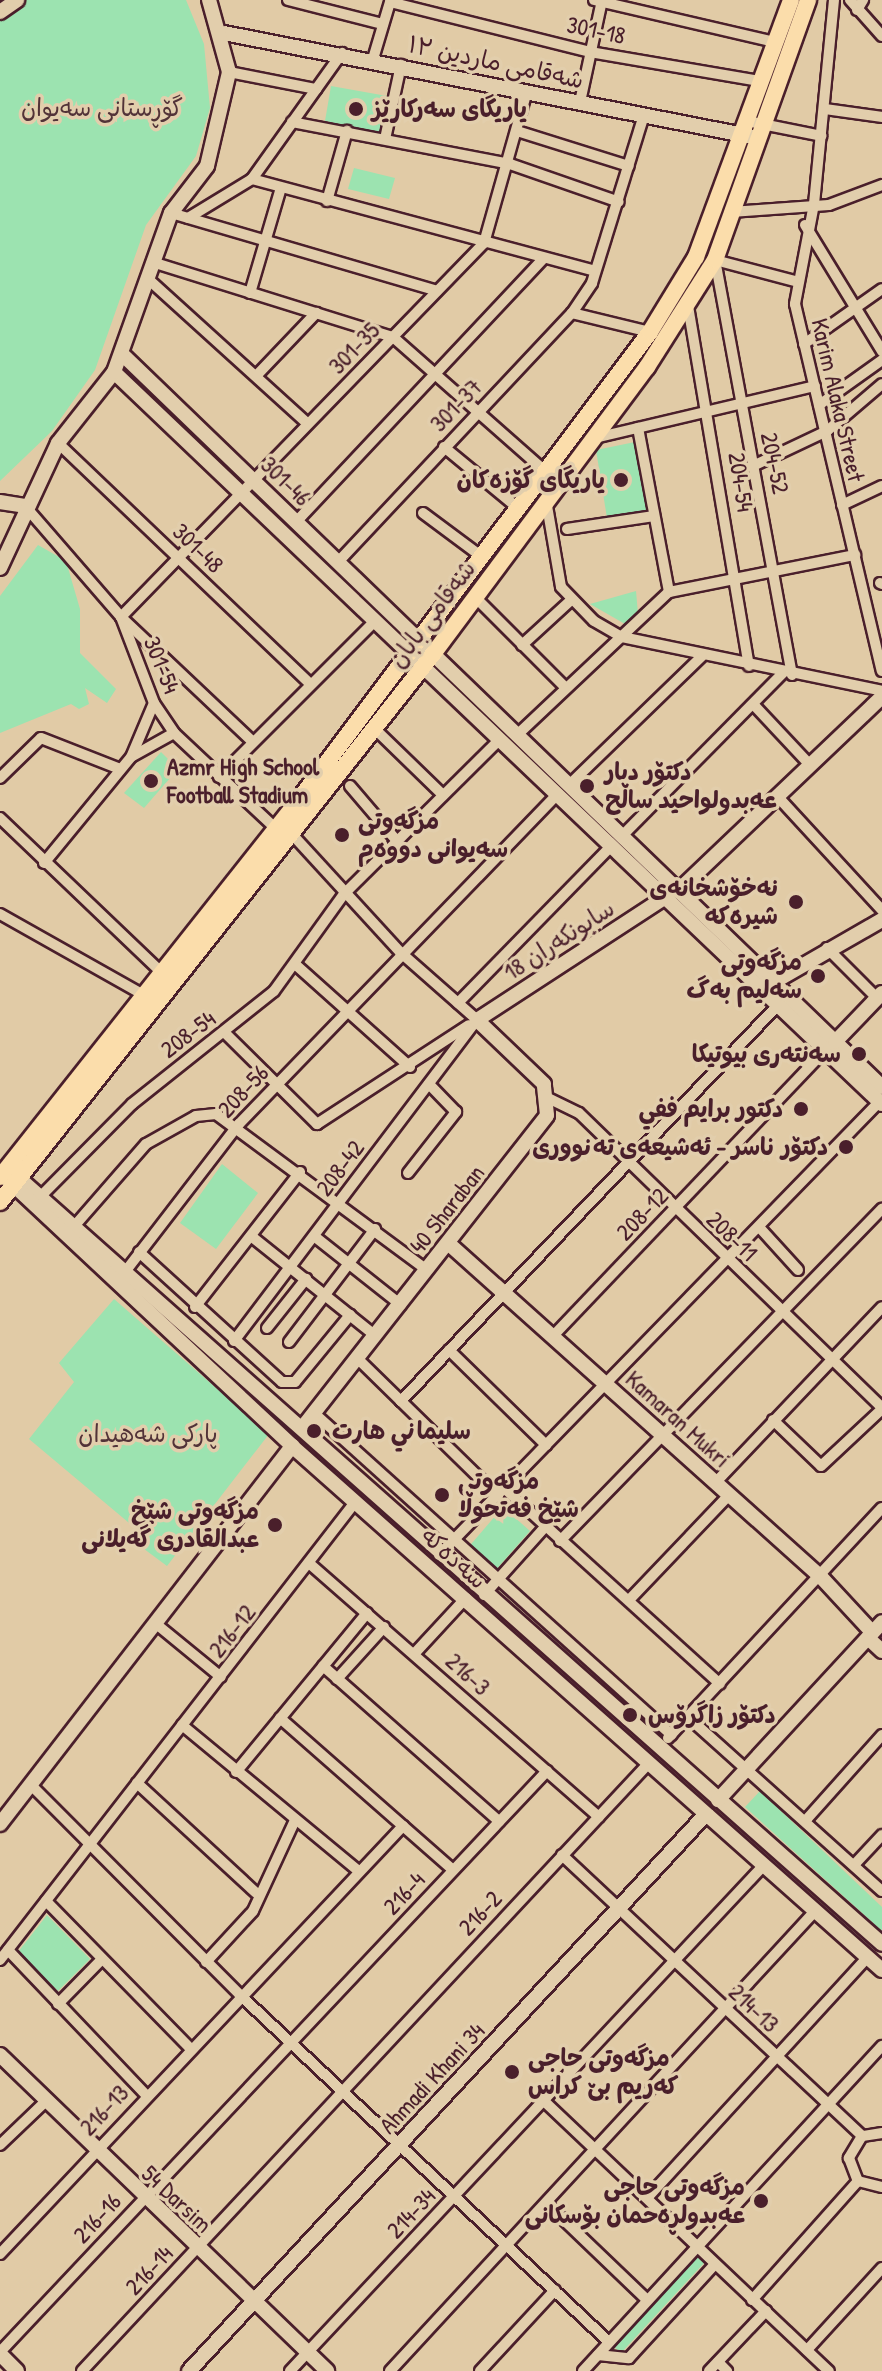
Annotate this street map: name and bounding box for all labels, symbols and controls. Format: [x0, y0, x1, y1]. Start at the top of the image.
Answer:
street label: 301-18 [564, 10, 628, 50]
street label: شەقامی ماردین ١٣ [406, 29, 586, 95]
park label: گۆڕستانی سەیوان [21, 94, 183, 122]
place label: یاریگای سەرکارێز [372, 95, 527, 123]
marker: یاریگای سەرکارێز [347, 100, 365, 118]
street label: 301-35 [323, 316, 385, 380]
street label: Karim Alaka Street [805, 316, 871, 484]
street label: 301-37 [424, 373, 488, 437]
street label: 204-52 [754, 430, 796, 496]
street label: 301-46 [255, 450, 317, 512]
street label: 204-54 [722, 450, 760, 514]
place label: یاریگای گۆزەکان [457, 466, 605, 494]
marker: یاریگای گۆزەکان [612, 471, 630, 489]
street label: 301-48 [167, 517, 229, 579]
street label: شەقامی بابان [382, 555, 482, 673]
street label: 301-54 [138, 632, 186, 698]
place label: Azmr High School Football Stadium [167, 753, 319, 809]
place label: دکتۆر دیار عەبدولواحید ساڵح [605, 758, 777, 814]
marker: Azmr High School Football Stadium [142, 772, 160, 790]
marker: دکتۆر دیار عەبدولواحید ساڵح [576, 775, 598, 797]
place label: مزگەوتی سەیوانی دووەم [358, 807, 508, 863]
marker: مزگەوتی سەیوانی دووەم [333, 826, 351, 844]
place label: نەخۆشخانەی شیرەکە [650, 874, 778, 930]
marker: نەخۆشخانەی شیرەکە [785, 891, 807, 913]
street label: 18 سابونکەران [498, 894, 620, 986]
place label: مزگەوتی سەلیم بەگ [687, 948, 802, 1004]
marker: مزگەوتی سەلیم بەگ [809, 967, 827, 985]
street label: 208-54 [155, 1004, 221, 1064]
place label: سەنتەری بیوتیکا [692, 1040, 841, 1068]
marker: سەنتەری بیوتیکا [848, 1043, 870, 1065]
street label: 208-56 [211, 1059, 275, 1123]
place label: دكتور برايم ففي [639, 1095, 783, 1123]
marker: دكتور برايم ففي [790, 1098, 812, 1120]
place label: دکتۆر ناسر - ئەشیعەی تەنووری [532, 1133, 828, 1161]
street label: 208-42 [310, 1134, 370, 1202]
marker: دکتۆر ناسر - ئەشیعەی تەنووری [835, 1136, 857, 1158]
street label: 40 Sharaban [403, 1159, 491, 1259]
street label: 208-12 [610, 1182, 674, 1246]
street label: 208-11 [701, 1205, 763, 1267]
street label: Kamaran Mukri [620, 1364, 736, 1474]
place label: سليماني هارت [332, 1417, 471, 1445]
park label: پارکی شەهیدان [78, 1420, 218, 1448]
marker: سليماني هارت [303, 1420, 325, 1442]
place label: مزگەوتی شێخ فەتحوڵا [458, 1467, 579, 1523]
marker: مزگەوتی شێخ فەتحوڵا [433, 1486, 451, 1504]
place label: مزگەوتی شێخ عبدالقادری گەیلانی [81, 1497, 259, 1553]
marker: مزگەوتی شێخ عبدالقادری گەیلانی [266, 1516, 284, 1534]
street label: سەدەکە [415, 1521, 493, 1595]
street label: 216-12 [202, 1599, 262, 1663]
street label: 216-3 [440, 1647, 496, 1701]
place label: دکتۆر زاگرۆس [648, 1701, 776, 1729]
marker: دکتۆر زاگرۆس [619, 1704, 641, 1726]
street label: 216-4 [377, 1866, 431, 1920]
street label: 216-2 [452, 1885, 508, 1941]
street label: 214-13 [723, 1978, 785, 2038]
street label: Ahmadi Khani 34 [373, 2017, 491, 2139]
place label: مزگەوتی حاجی کەریم بێ کراس [528, 2044, 678, 2100]
marker: مزگەوتی حاجی کەریم بێ کراس [503, 2063, 521, 2081]
street label: 216-13 [73, 2079, 135, 2141]
street label: 54 Darsim [136, 2159, 218, 2239]
place label: مزگەوتی حاجی عەبدولڕەحمان بۆسکانی [525, 2173, 745, 2229]
street label: 214-34 [381, 2182, 441, 2244]
street label: 216-16 [67, 2187, 127, 2249]
marker: مزگەوتی حاجی عەبدولڕەحمان بۆسکانی [752, 2192, 770, 2210]
street label: 216-14 [119, 2239, 179, 2301]

